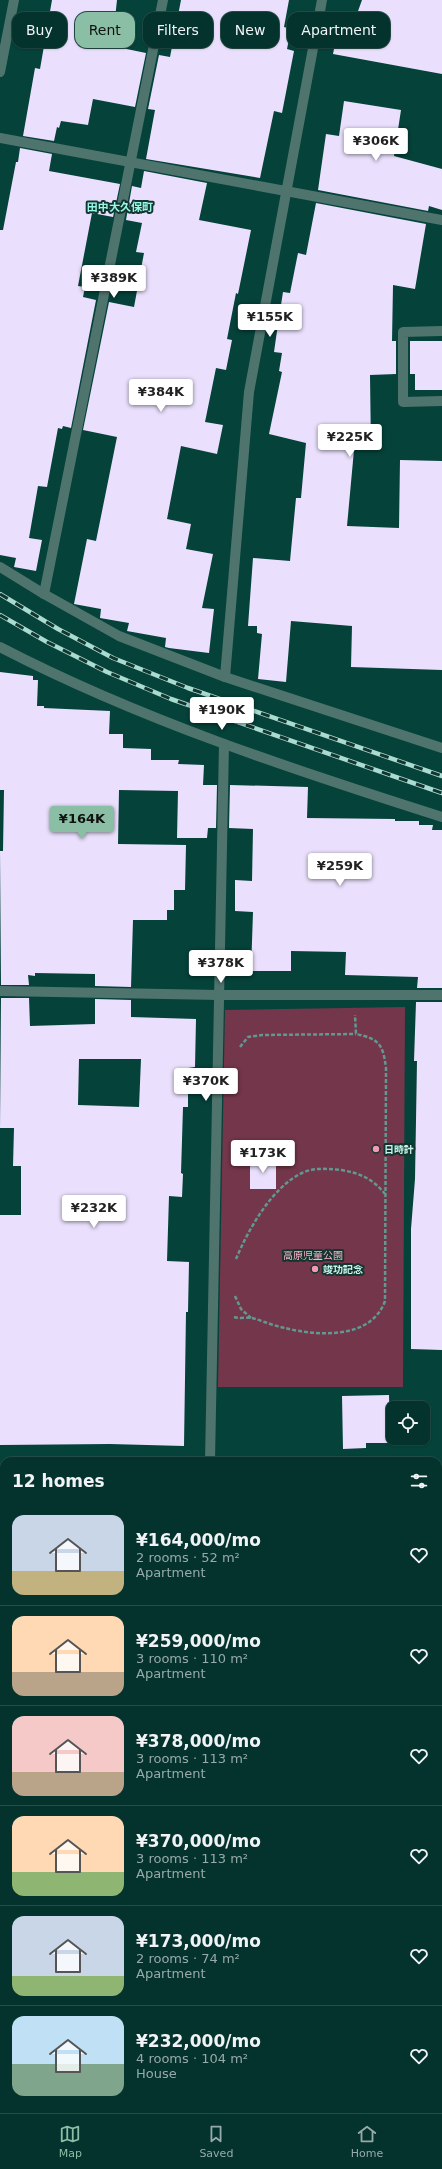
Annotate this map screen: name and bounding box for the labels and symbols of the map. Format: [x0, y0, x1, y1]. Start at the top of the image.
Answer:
pin: ¥306K [348, 128, 404, 162]
district label: 田中大久保町 [87, 201, 153, 214]
pin: ¥389K [86, 265, 142, 299]
pin: ¥155K [242, 304, 298, 338]
pin: ¥384K [133, 379, 189, 413]
pin: ¥225K [322, 424, 378, 458]
pin: ¥190K [194, 697, 250, 731]
pin: ¥164K [54, 806, 110, 840]
pin: ¥259K [312, 853, 368, 887]
pin: ¥378K [193, 950, 249, 984]
pin: ¥370K [178, 1068, 234, 1102]
pin: ¥173K [235, 1140, 291, 1174]
marker: 日時計 [371, 1144, 381, 1154]
place label: 日時計 [384, 1144, 414, 1155]
pin: ¥232K [66, 1195, 122, 1229]
park label: 高原児童公園 [283, 1250, 343, 1261]
marker: 竣功記念 [310, 1264, 320, 1274]
place label: 竣功記念 [323, 1264, 363, 1275]

